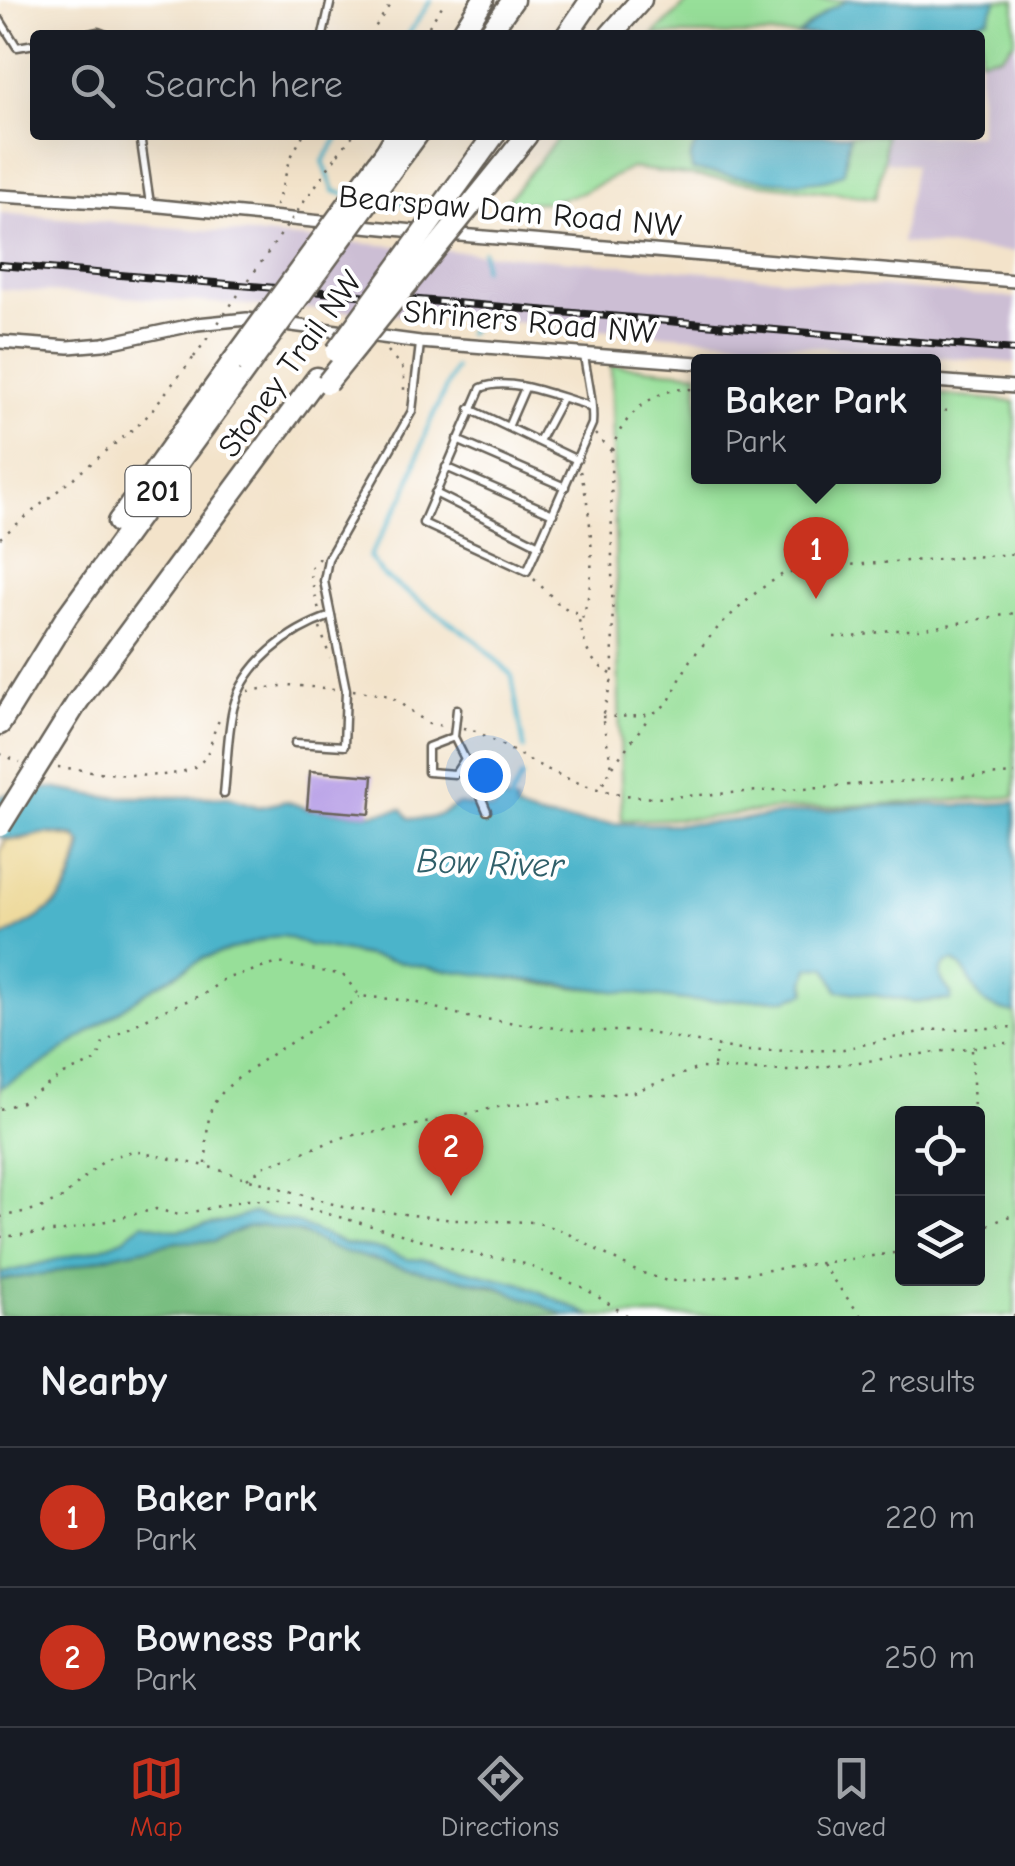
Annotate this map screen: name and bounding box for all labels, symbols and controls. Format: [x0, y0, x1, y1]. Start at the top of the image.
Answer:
search box [30, 30, 985, 140]
icon: search [65, 58, 120, 113]
text: Search here [145, 63, 343, 107]
street label: Bearspaw Dam Road NW [337, 178, 683, 244]
street label: Stoney Trail NW [210, 264, 370, 464]
street label: Shriners Road NW [402, 293, 658, 352]
popup [691, 354, 941, 484]
text: Baker Park [725, 379, 907, 423]
text: Park [725, 423, 786, 460]
road number: 201 [126, 466, 190, 516]
pin: 1 [784, 516, 848, 599]
your location [460, 750, 511, 801]
water label: Bow River [416, 840, 566, 886]
map controls [895, 1106, 985, 1286]
button: locate [895, 1106, 985, 1196]
pin: 2 [418, 1114, 484, 1196]
button: layers [895, 1196, 985, 1286]
text: Nearby [40, 1357, 167, 1406]
text: 2 results [860, 1363, 975, 1400]
text: Baker Park [135, 1477, 317, 1521]
text: 1 [66, 1499, 79, 1536]
text: 220 m [885, 1499, 975, 1536]
text: Park [135, 1521, 196, 1558]
text: Bowness Park [135, 1617, 361, 1661]
text: 2 [65, 1639, 80, 1676]
text: 250 m [884, 1639, 975, 1676]
text: Park [135, 1661, 196, 1698]
tab: Map [129, 1751, 184, 1843]
tab: Directions [441, 1751, 559, 1843]
tab: Saved [816, 1751, 886, 1843]

